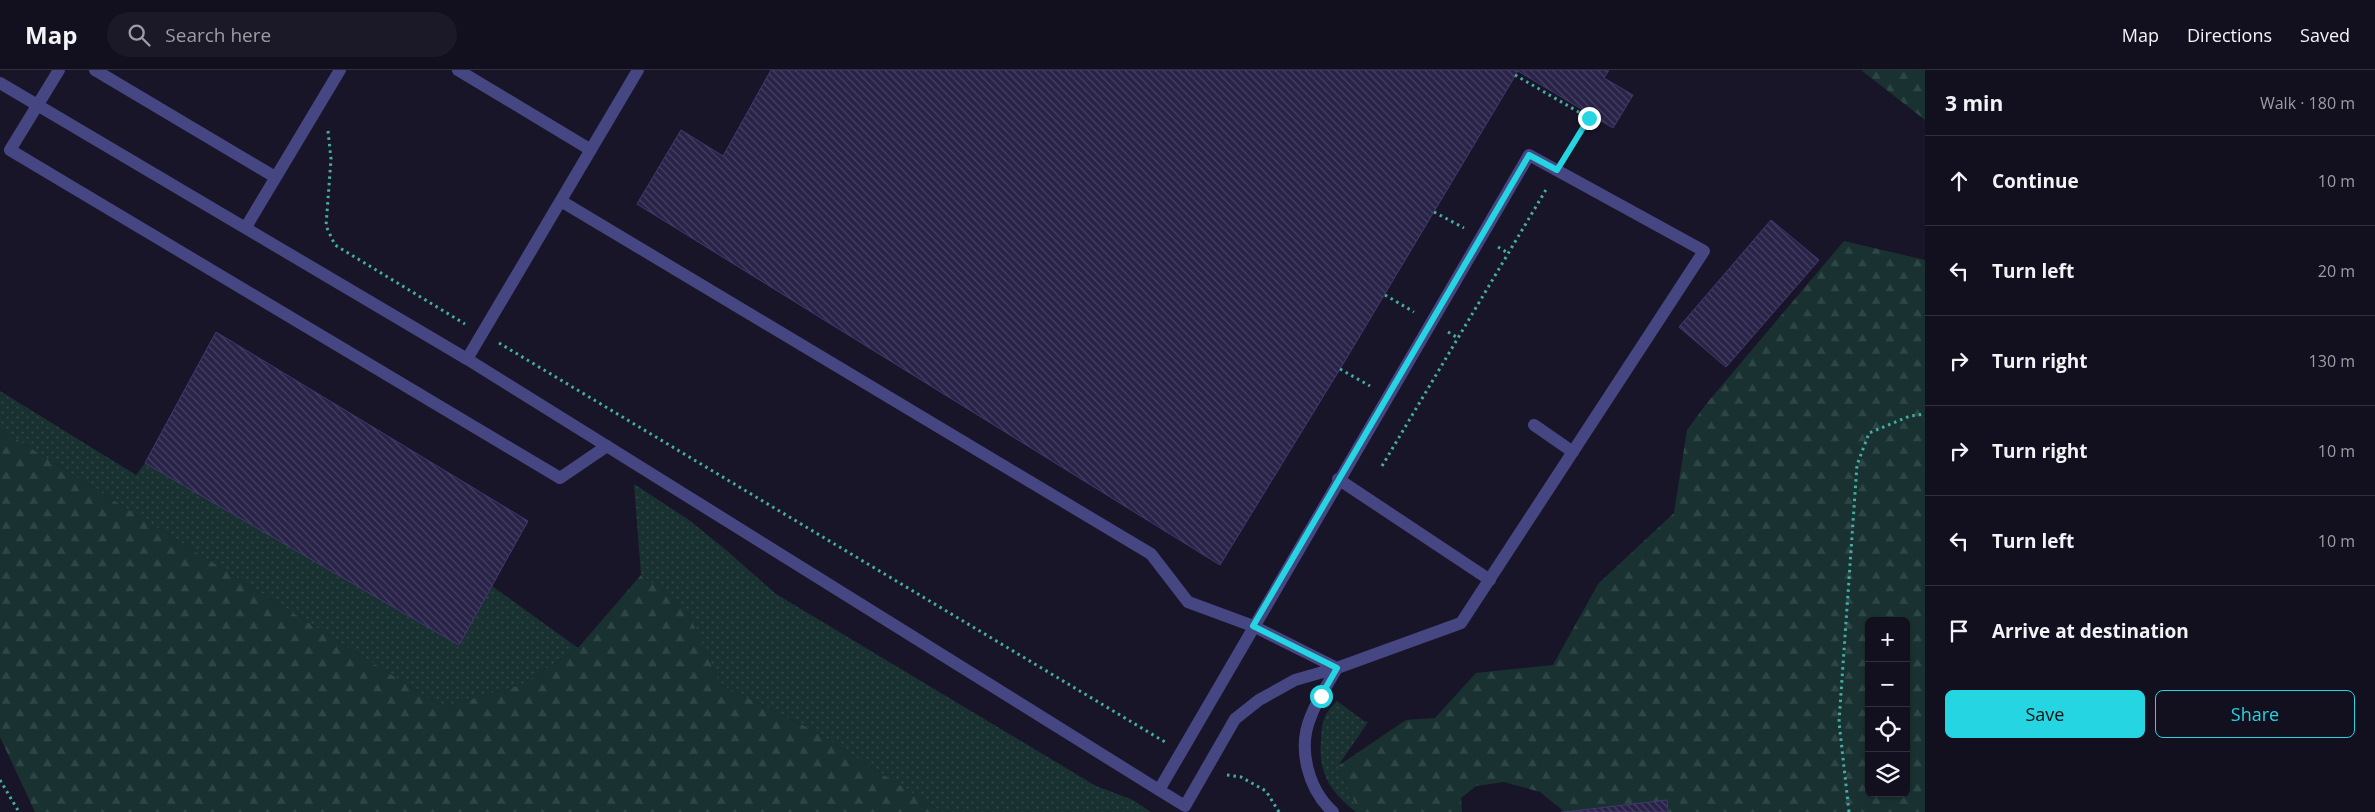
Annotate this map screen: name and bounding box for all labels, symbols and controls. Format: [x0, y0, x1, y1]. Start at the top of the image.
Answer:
search box [107, 12, 457, 57]
text: Map [25, 18, 77, 51]
icon: search [125, 21, 153, 49]
text: Search here [165, 22, 271, 48]
text: Map [2122, 23, 2159, 47]
text: Directions [2187, 23, 2272, 47]
text: Saved [2300, 23, 2350, 47]
text: 3 min [1945, 89, 2003, 117]
text: Walk · 180 m [2260, 92, 2355, 114]
route end [1578, 107, 1601, 130]
icon: ahead [1945, 167, 1973, 195]
text: Continue [1992, 168, 2079, 194]
text: 10 m [2318, 170, 2355, 192]
icon: left [1945, 257, 1973, 285]
text: Turn left [1992, 258, 2074, 284]
text: 20 m [2318, 260, 2355, 282]
icon: right [1945, 347, 1973, 375]
text: Turn right [1992, 348, 2087, 374]
text: 130 m [2309, 350, 2355, 372]
icon: right [1945, 437, 1973, 465]
text: Turn right [1992, 438, 2087, 464]
text: 10 m [2318, 440, 2355, 462]
icon: left [1945, 527, 1973, 555]
text: Turn left [1992, 528, 2074, 554]
text: 10 m [2318, 530, 2355, 552]
map controls [1865, 617, 1910, 797]
button: + [1865, 617, 1910, 662]
icon: arrive [1945, 617, 1973, 645]
text: Arrive at destination [1992, 618, 2189, 644]
button: − [1865, 662, 1910, 707]
route start [1310, 685, 1333, 708]
button: Save [1945, 690, 2145, 738]
button: Share [2155, 690, 2355, 738]
button: locate [1865, 707, 1910, 752]
button: layers [1865, 752, 1910, 797]

